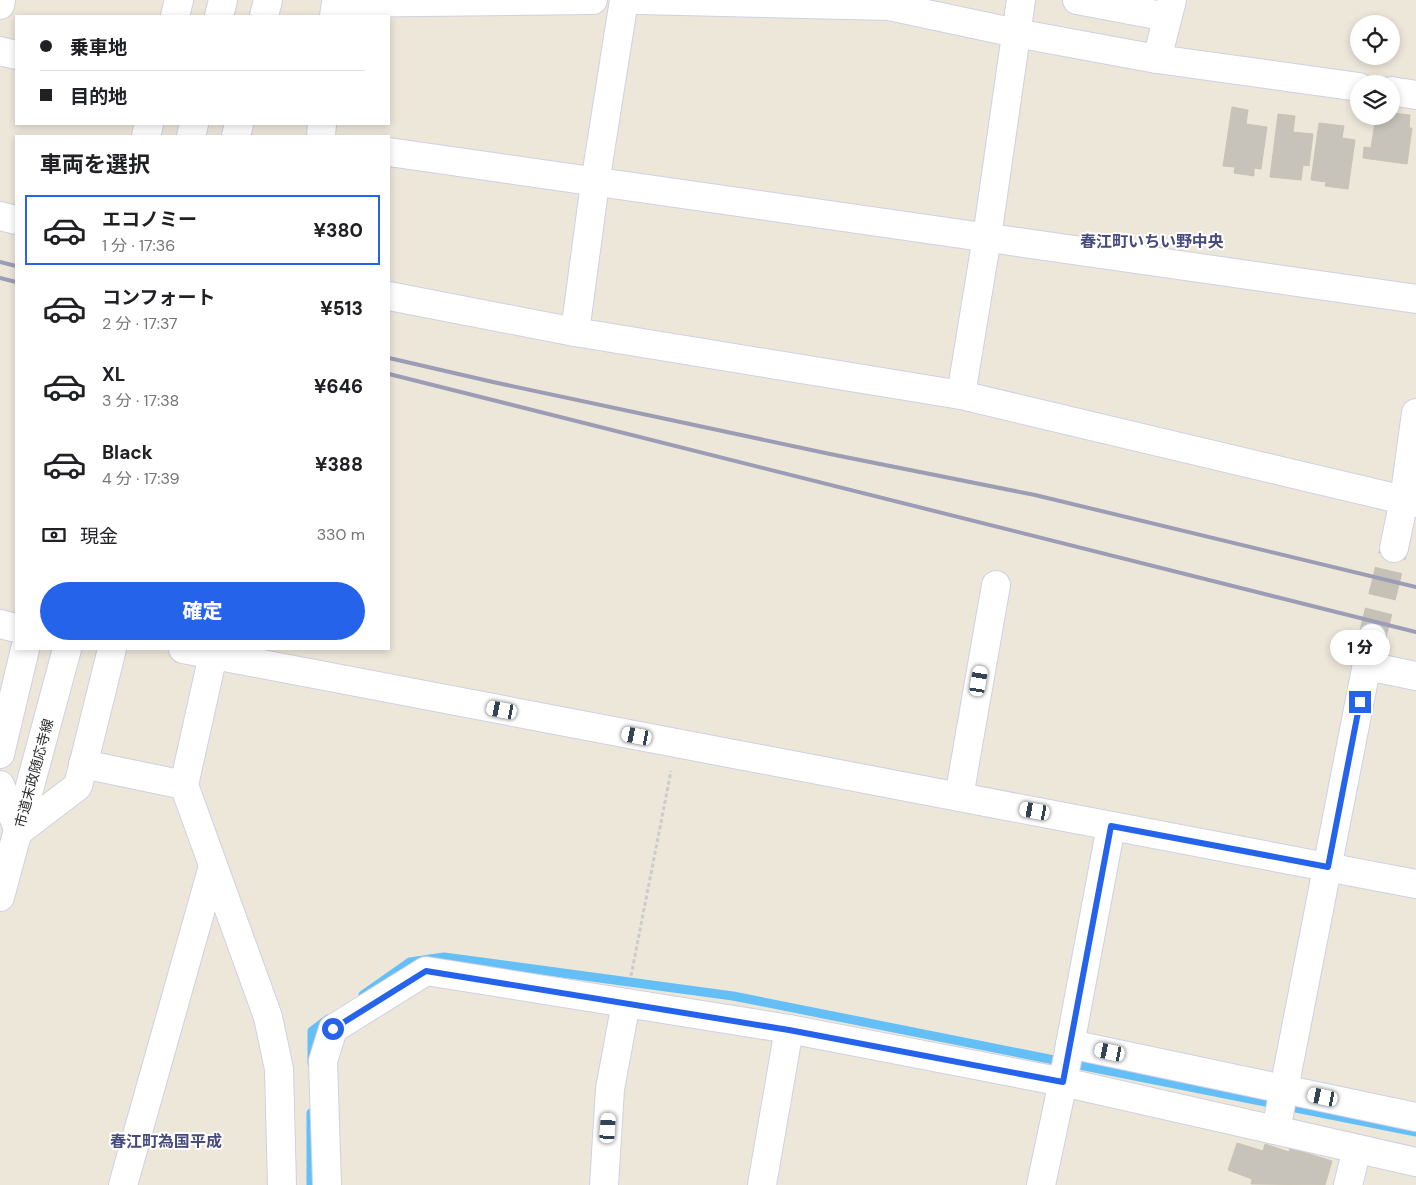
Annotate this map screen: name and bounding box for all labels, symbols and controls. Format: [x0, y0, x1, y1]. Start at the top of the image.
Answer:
map controls [1350, 15, 1400, 125]
button: locate [1350, 15, 1400, 65]
text: 乗車地 [70, 35, 127, 60]
button: layers [1350, 75, 1400, 125]
text: 目的地 [70, 84, 127, 109]
text: 車両を選択 [40, 150, 150, 179]
text: エコノミー [102, 207, 197, 232]
icon: car [42, 208, 87, 253]
text: ¥380 [314, 218, 363, 243]
district label: 春江町いちい野中央 [1080, 231, 1224, 252]
text: 1 分 · 17:36 [102, 235, 175, 256]
text: コンフォート [102, 285, 215, 310]
icon: car [42, 286, 87, 331]
text: ¥513 [320, 296, 363, 321]
text: 2 分 · 17:37 [102, 313, 178, 334]
text: XL [102, 362, 125, 387]
icon: car [42, 364, 87, 409]
text: ¥646 [314, 374, 363, 399]
text: 3 分 · 17:38 [102, 390, 179, 411]
text: Black [102, 440, 153, 465]
icon: car [42, 442, 87, 487]
text: ¥388 [315, 452, 363, 477]
text: 4 分 · 17:39 [102, 468, 179, 489]
icon: cash [40, 521, 68, 549]
text: 現金 [80, 524, 118, 549]
text: 330 m [317, 524, 365, 545]
button: 確定 [40, 582, 365, 640]
callout: 1 分 [1330, 630, 1390, 664]
text: 1 分 [1347, 637, 1373, 658]
car [969, 665, 988, 697]
route end [1349, 691, 1371, 713]
car [485, 700, 518, 720]
street label: 市道末政随応寺線 [11, 717, 57, 829]
car [620, 726, 653, 746]
car [1018, 801, 1051, 821]
route start [322, 1018, 344, 1040]
car [1093, 1042, 1126, 1062]
car [1306, 1087, 1339, 1107]
car [599, 1113, 616, 1143]
district label: 春江町為国平成 [110, 1131, 222, 1152]

